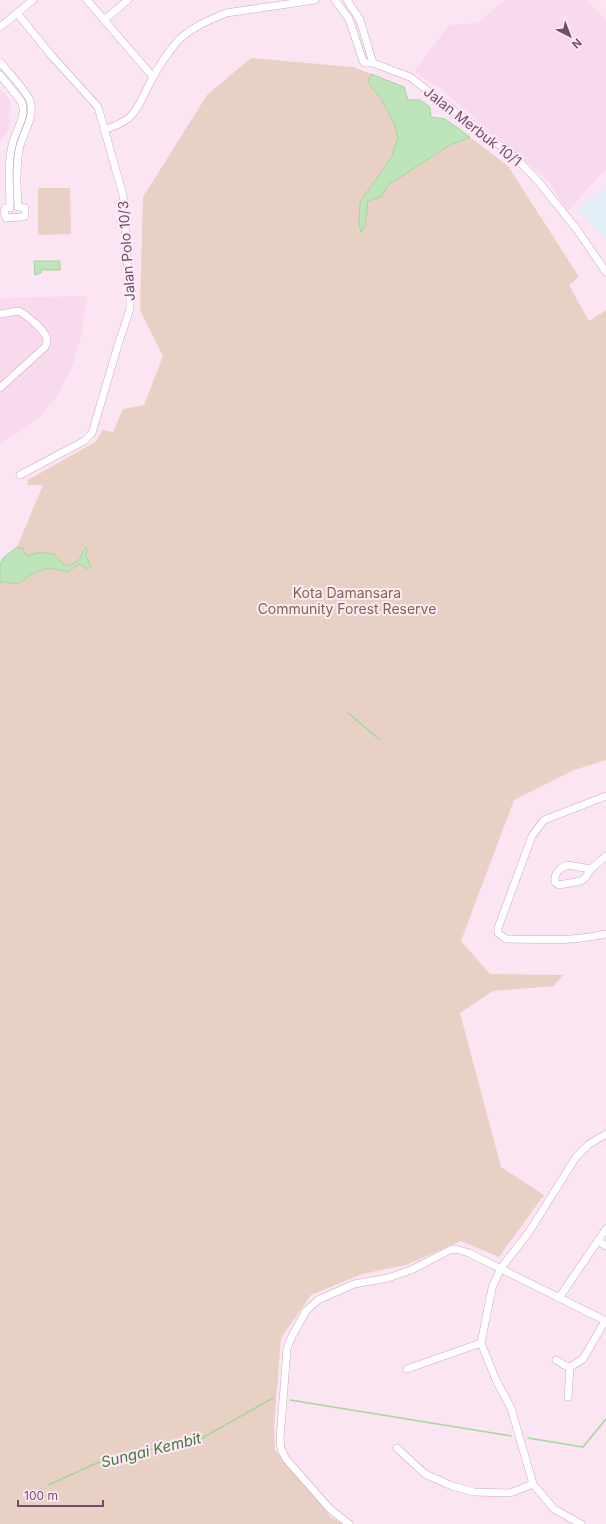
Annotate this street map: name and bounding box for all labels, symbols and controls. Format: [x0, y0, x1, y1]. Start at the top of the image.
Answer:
north arrow [550, 16, 590, 56]
text: N [569, 35, 584, 51]
street label: Jalan Merbuk 10/1 [421, 83, 525, 169]
street label: Jalan Polo 10/3 [114, 200, 138, 302]
park label: Kota Damansara Community Forest Reserve [258, 584, 436, 617]
water label: Sungai Kembit [99, 1428, 204, 1472]
scale bar [18, 1482, 103, 1508]
text: 100 m [24, 1488, 58, 1503]

